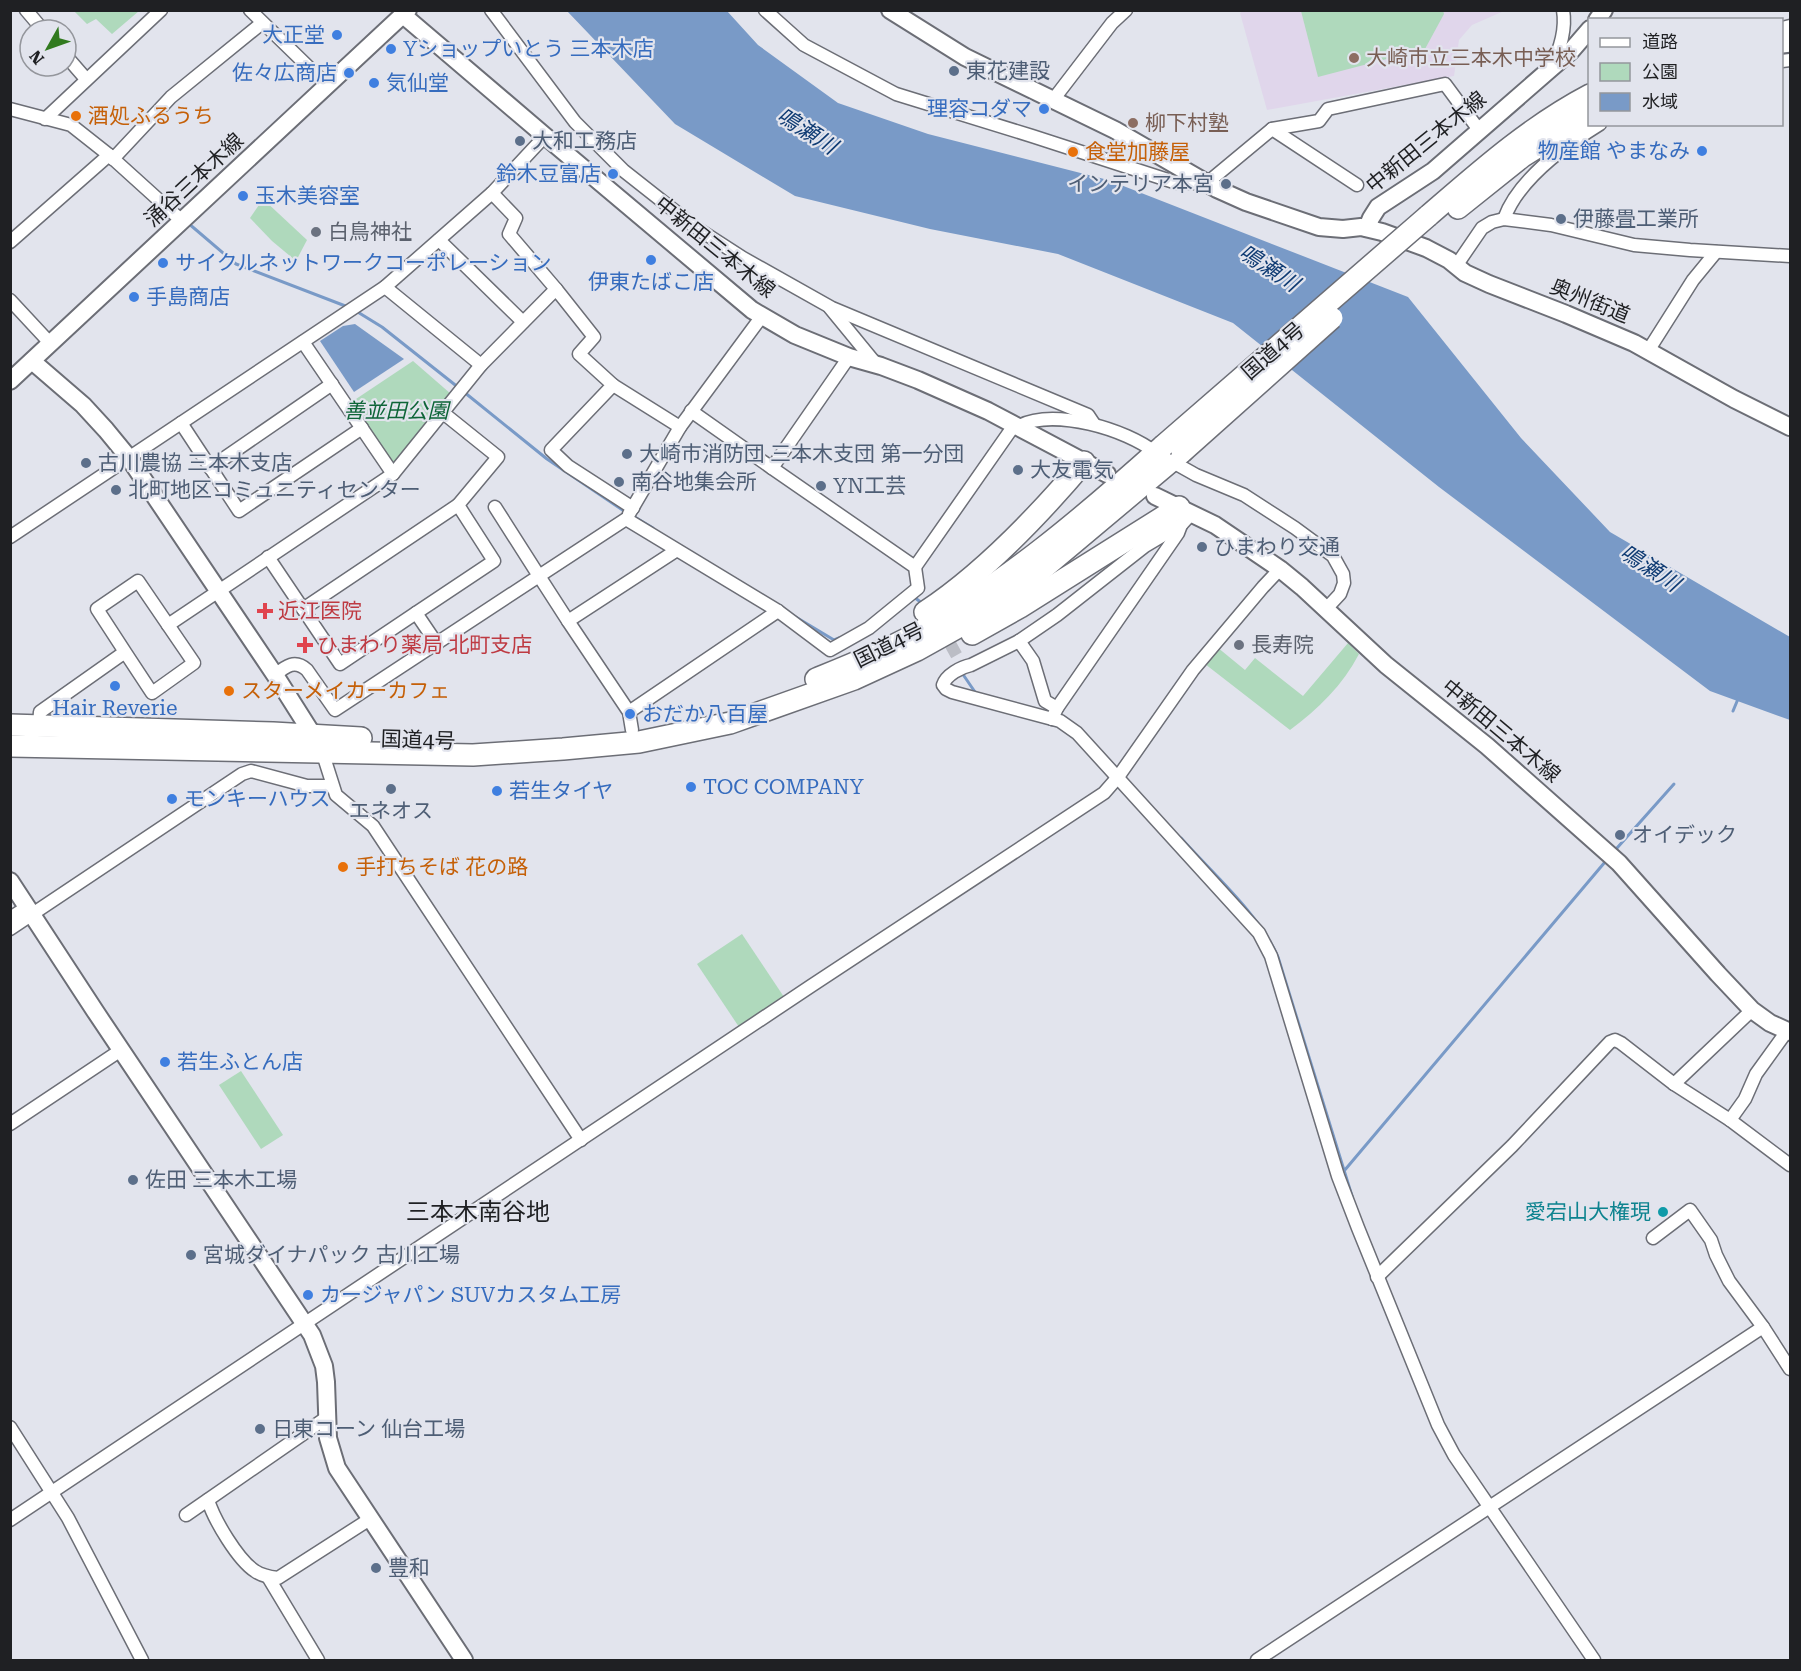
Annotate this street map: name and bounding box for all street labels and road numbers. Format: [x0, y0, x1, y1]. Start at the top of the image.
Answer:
street label: 中新田三本木線 [1361, 86, 1491, 198]
street label: 涌谷三本木線 [140, 128, 248, 232]
street label: 中新田三本木線 [650, 191, 780, 303]
street label: 奥州街道 [1547, 274, 1633, 328]
street label: 国道4号 [1237, 317, 1309, 385]
street label: 国道4号 [850, 618, 928, 672]
street label: 中新田三本木線 [1437, 675, 1565, 787]
street label: 国道4号 [380, 727, 456, 753]

